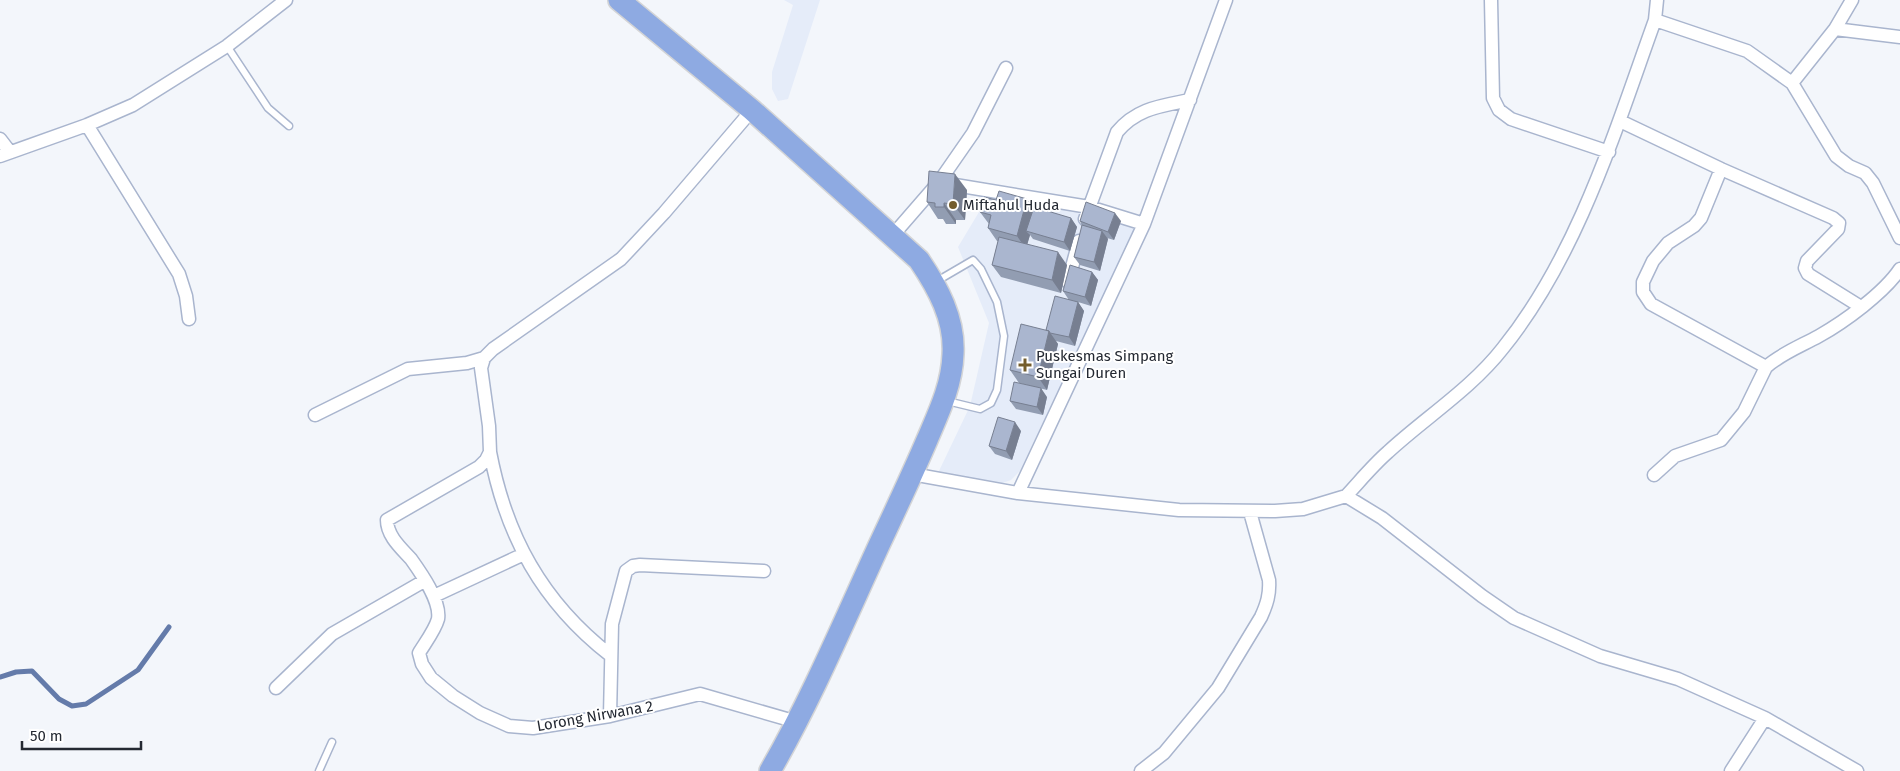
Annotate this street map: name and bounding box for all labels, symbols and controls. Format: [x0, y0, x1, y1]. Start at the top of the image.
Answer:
place label: Miftahul Huda [963, 196, 1059, 214]
marker: Miftahul Huda [947, 199, 959, 211]
place label: Puskesmas Simpang Sungai Duren [1036, 347, 1174, 382]
marker: Puskesmas Simpang Sungai Duren [1018, 358, 1032, 372]
street label: Lorong Nirwana 2 [535, 697, 655, 735]
scale bar [22, 718, 141, 750]
text: 50 m [30, 727, 63, 745]

